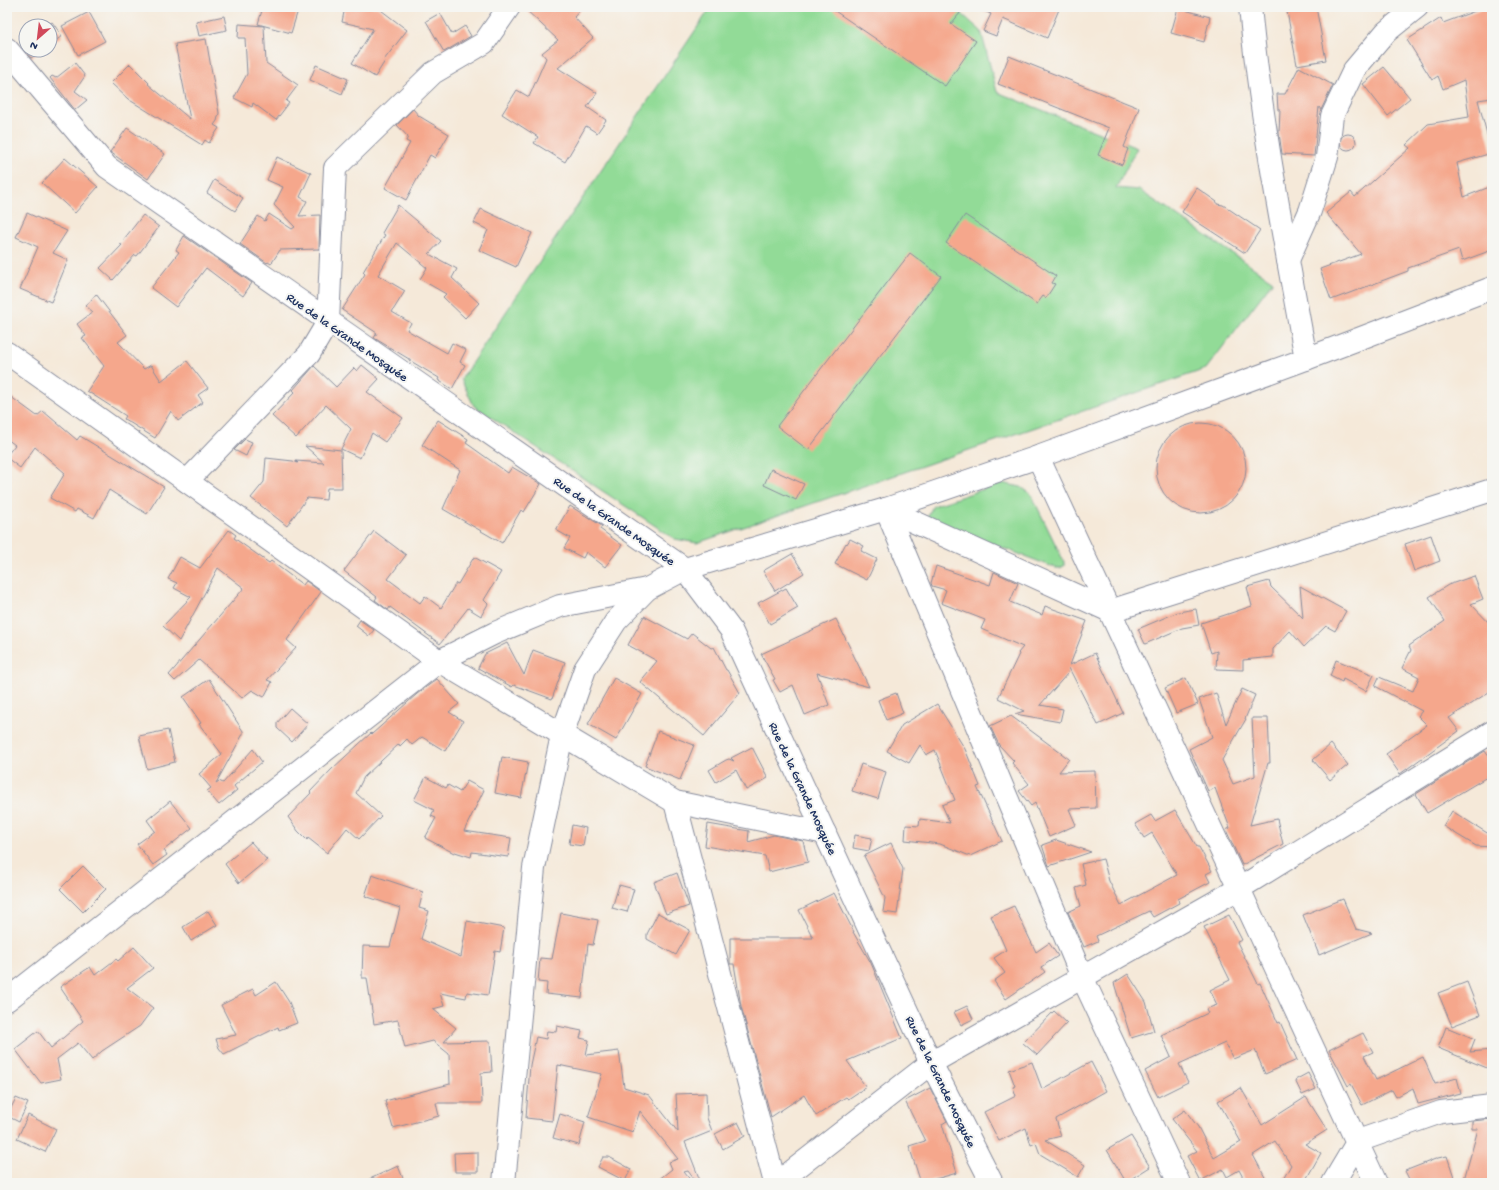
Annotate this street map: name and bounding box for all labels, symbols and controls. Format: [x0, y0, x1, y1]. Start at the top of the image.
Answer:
north arrow [18, 18, 58, 58]
text: N [28, 38, 40, 52]
street label: Rue de la Grande Mosquée [283, 290, 410, 386]
street label: Rue de la Grande Mosquée [550, 474, 677, 570]
street label: Rue de la Grande Mosquée [764, 720, 839, 858]
street label: Rue de la Grande Mosquée [901, 1014, 978, 1151]

